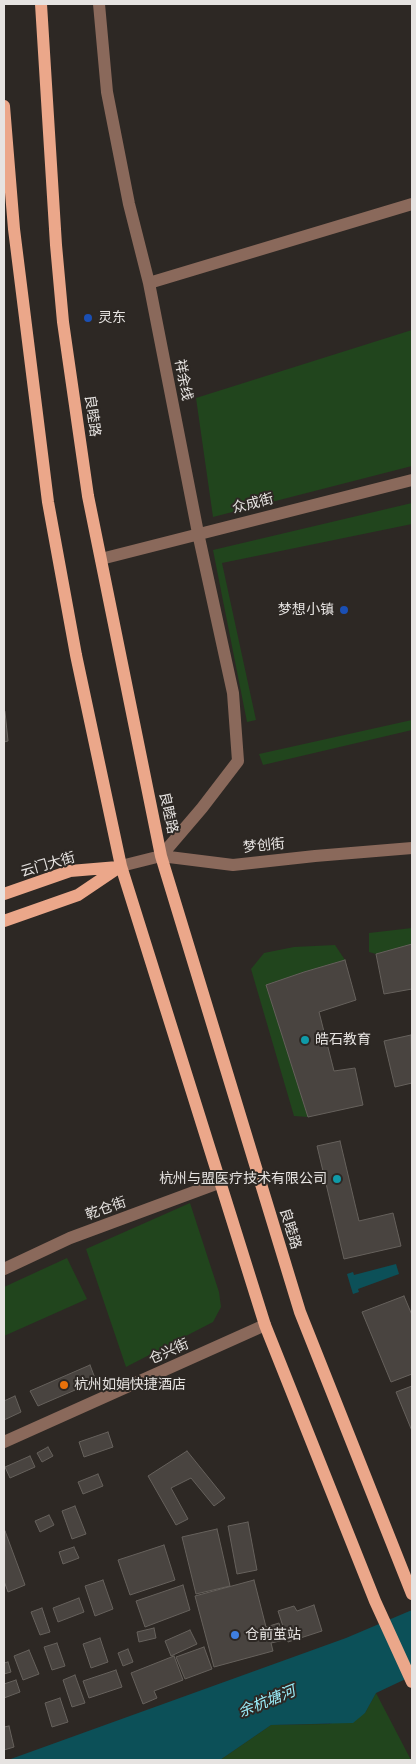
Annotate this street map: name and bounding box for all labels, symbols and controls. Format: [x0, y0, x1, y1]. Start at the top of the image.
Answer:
place label: 灵东 [98, 310, 126, 326]
marker: 灵东 [82, 312, 94, 324]
street label: 祥余线 [171, 358, 195, 402]
street label: 良睦路 [81, 394, 103, 438]
street label: 众成街 [231, 491, 275, 517]
place label: 梦想小镇 [278, 602, 334, 618]
marker: 梦想小镇 [338, 604, 350, 616]
street label: 良睦路 [155, 791, 181, 835]
street label: 梦创街 [242, 835, 286, 857]
street label: 云门大街 [19, 849, 77, 881]
place label: 皓石教育 [315, 1032, 371, 1048]
marker: 皓石教育 [299, 1034, 311, 1046]
place label: 杭州与盟医疗技术有限公司 [159, 1171, 327, 1187]
marker: 杭州与盟医疗技术有限公司 [331, 1173, 343, 1185]
street label: 乾仓街 [83, 1194, 129, 1224]
street label: 良睦路 [276, 1206, 304, 1252]
street label: 仓兴街 [146, 1336, 192, 1368]
place label: 杭州如娟快捷酒店 [74, 1377, 186, 1393]
marker: 杭州如娟快捷酒店 [58, 1379, 70, 1391]
place label: 仓前茧站 [245, 1627, 301, 1643]
marker: 仓前茧站 [229, 1629, 241, 1641]
water label: 余杭塘河 [236, 1682, 298, 1722]

